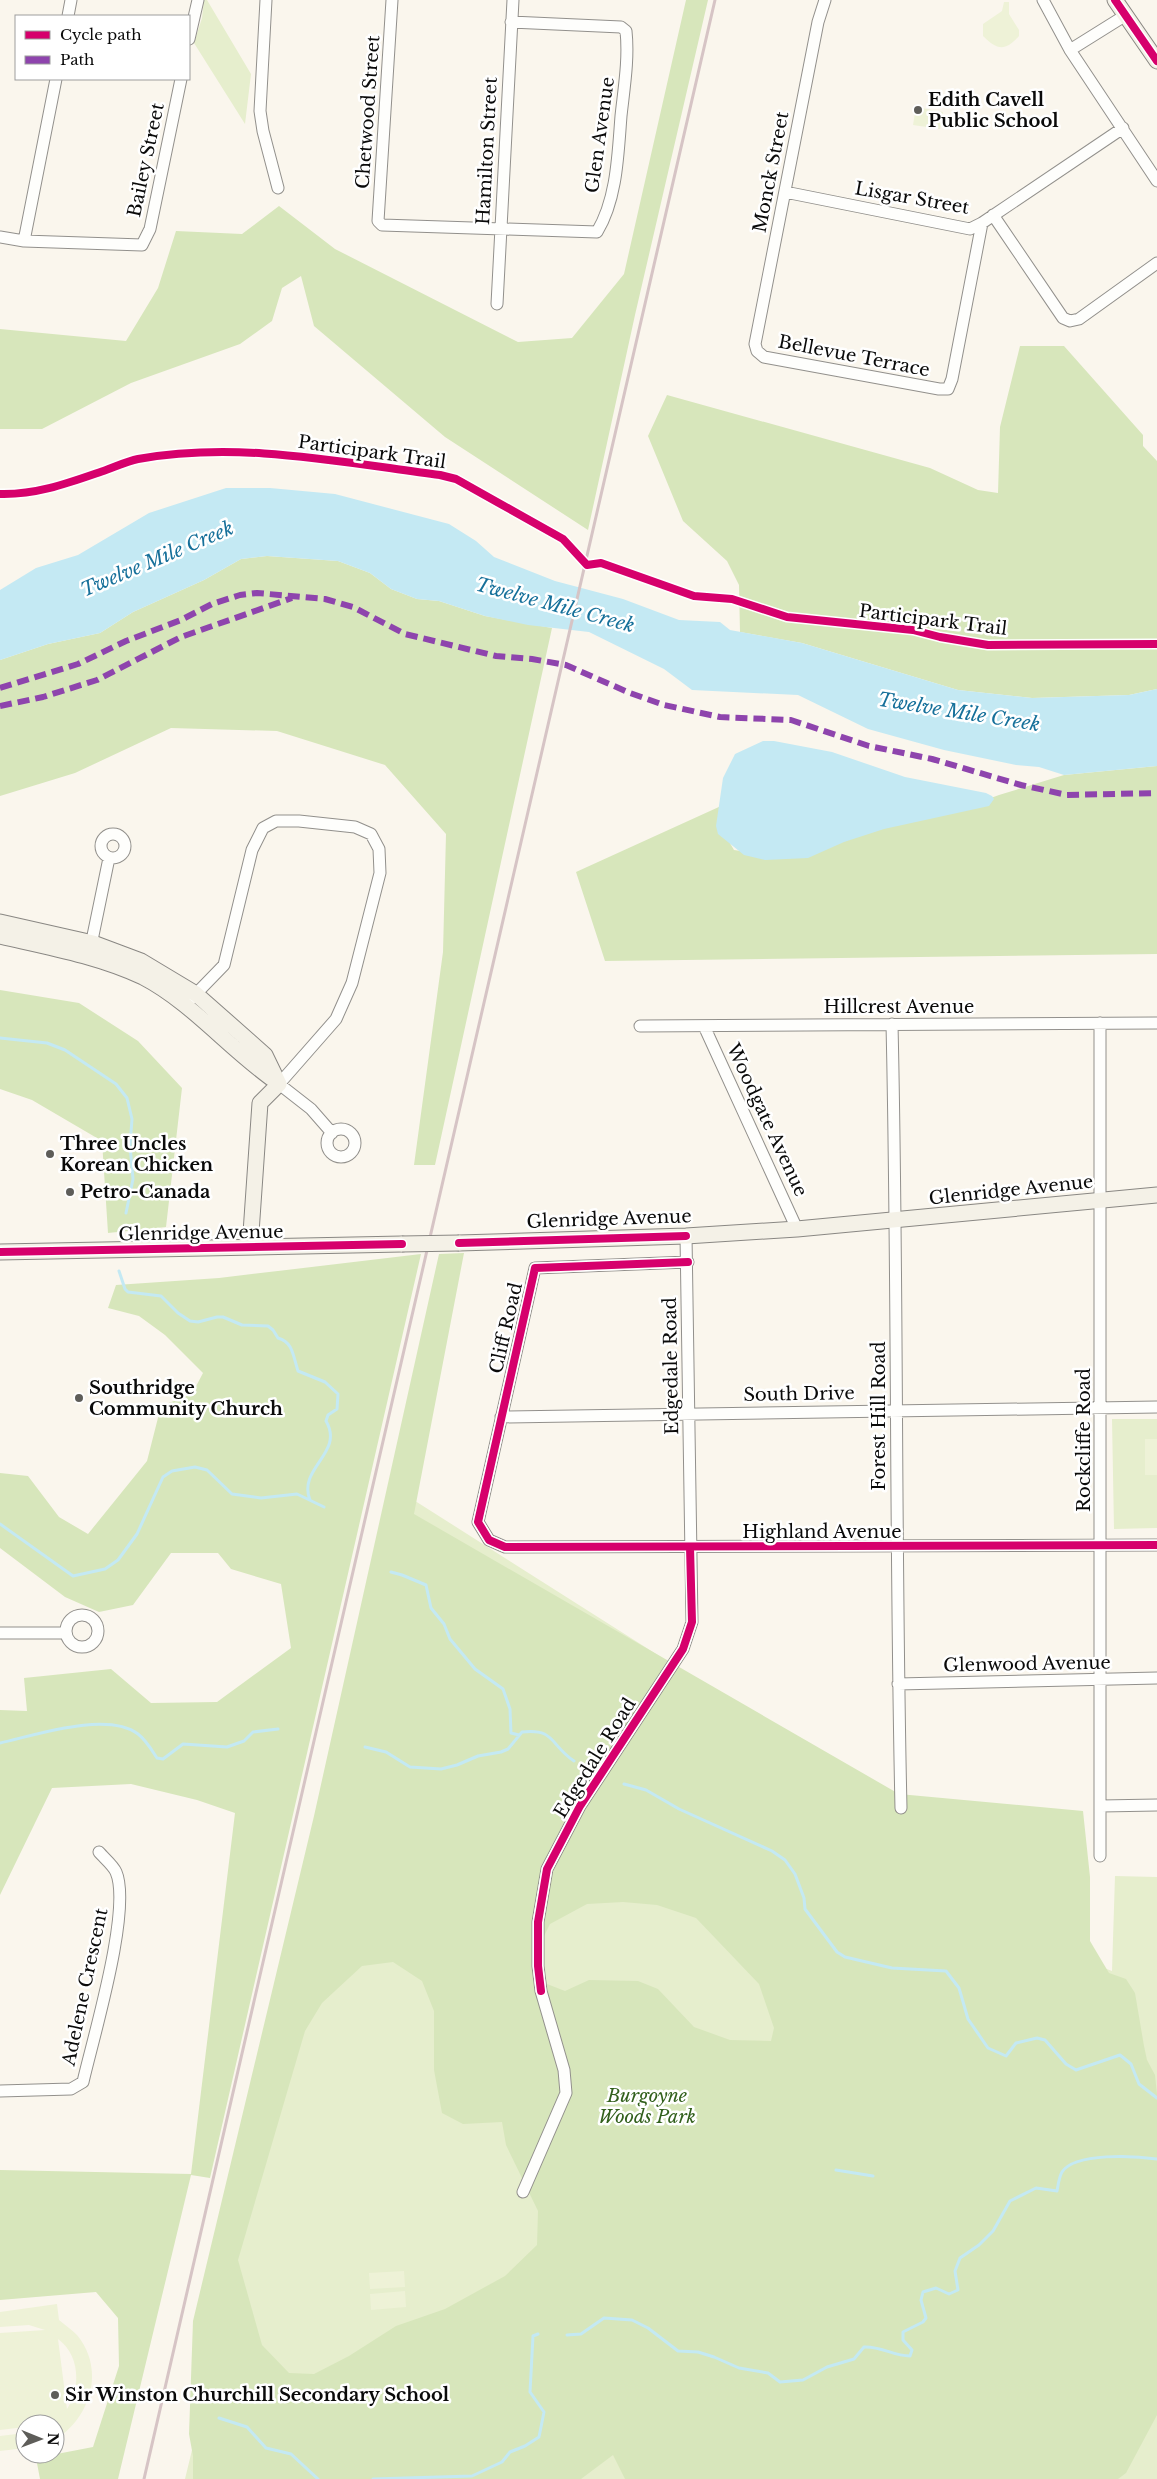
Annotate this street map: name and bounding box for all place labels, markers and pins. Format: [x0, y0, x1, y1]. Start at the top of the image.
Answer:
place label: Edith Cavell Public School [928, 89, 1059, 132]
marker: Edith Cavell Public School [912, 104, 924, 116]
place label: Three Uncles Korean Chicken [60, 1133, 213, 1176]
marker: Three Uncles Korean Chicken [44, 1148, 56, 1160]
place label: Petro-Canada [80, 1181, 211, 1203]
marker: Petro-Canada [64, 1186, 76, 1198]
place label: Southridge Community Church [89, 1377, 283, 1420]
marker: Southridge Community Church [73, 1392, 85, 1404]
place label: Sir Winston Churchill Secondary School [65, 2384, 450, 2406]
marker: Sir Winston Churchill Secondary School [49, 2389, 61, 2401]

